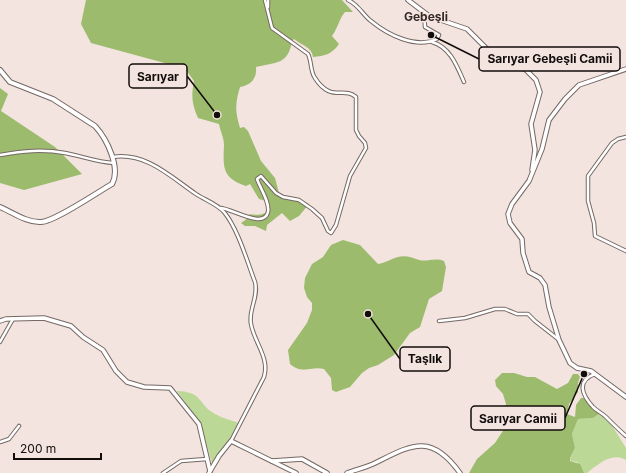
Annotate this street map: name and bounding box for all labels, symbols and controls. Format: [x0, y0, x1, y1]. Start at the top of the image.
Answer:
district label: Gebeşli [404, 9, 448, 24]
callout: Sarıyar Gebeşli Camii [479, 47, 620, 71]
text: Sarıyar Gebeşli Camii [487, 51, 613, 66]
callout: Sarıyar [129, 64, 187, 88]
text: Sarıyar [137, 69, 179, 84]
callout: Taşlık [400, 347, 450, 371]
text: Taşlık [408, 351, 442, 366]
callout: Sarıyar Camii [471, 406, 565, 430]
text: Sarıyar Camii [479, 411, 557, 426]
scale bar [14, 435, 101, 461]
text: 200 m [20, 441, 56, 456]

